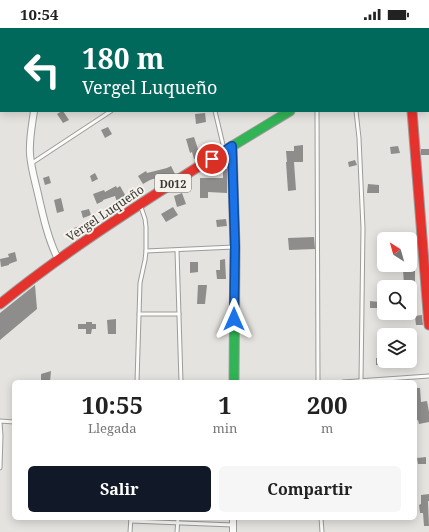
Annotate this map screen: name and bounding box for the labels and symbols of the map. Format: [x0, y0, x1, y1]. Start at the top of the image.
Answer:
pin [195, 142, 229, 176]
road number: D012 [155, 174, 191, 192]
street label: Vergel Luqueño [63, 181, 147, 245]
north arrow [377, 232, 417, 272]
position arrow [213, 298, 255, 340]

